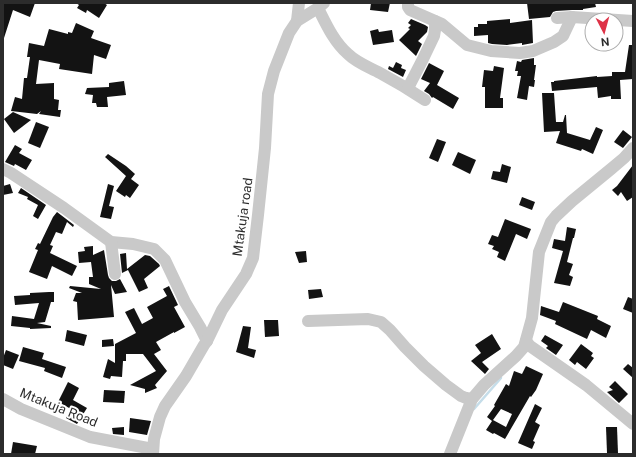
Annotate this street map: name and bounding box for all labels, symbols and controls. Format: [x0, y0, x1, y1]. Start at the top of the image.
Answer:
north arrow [584, 12, 624, 52]
text: N [600, 36, 610, 48]
street label: Mtakuja road [230, 177, 255, 257]
street label: Mtakuja Road [18, 385, 100, 430]

